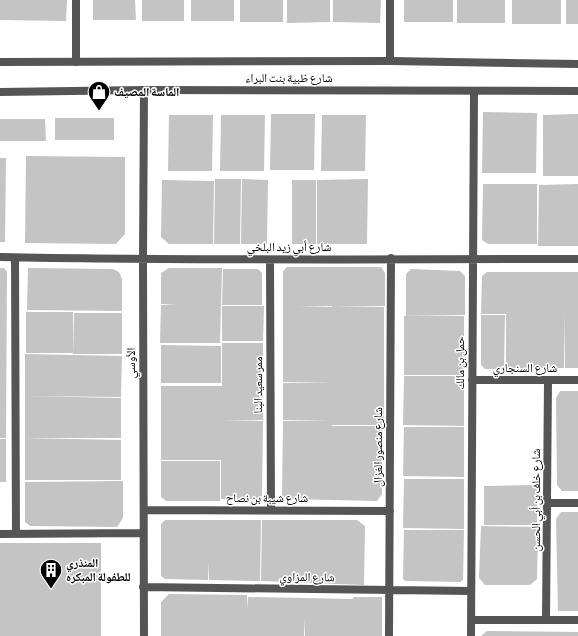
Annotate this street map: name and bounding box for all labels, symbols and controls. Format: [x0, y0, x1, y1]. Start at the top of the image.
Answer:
street label: شارع ظبية بنت البراء [245, 71, 333, 86]
shop icon: الماسة المصيف [86, 79, 112, 112]
place label: الماسة المصيف [114, 85, 180, 99]
street label: شارع أبي زيد البلخي [247, 240, 331, 257]
street label: حمل بن مالك [453, 336, 467, 390]
street label: الأوسي [124, 347, 141, 378]
street label: ممر سعيد البنا [251, 357, 265, 413]
street label: شارع السنجاري [493, 361, 557, 378]
street label: شارع منصور الغزال [371, 407, 386, 487]
street label: شارع خلف بن أبي الحسن [529, 448, 546, 551]
street label: شارع شيبة بن نصاح [226, 491, 308, 506]
place label: المنذري للطفولة المبكره [66, 556, 131, 584]
building icon: المنذري للطفولة المبكره [38, 557, 64, 590]
street label: شارع المزاوي [279, 570, 335, 588]

